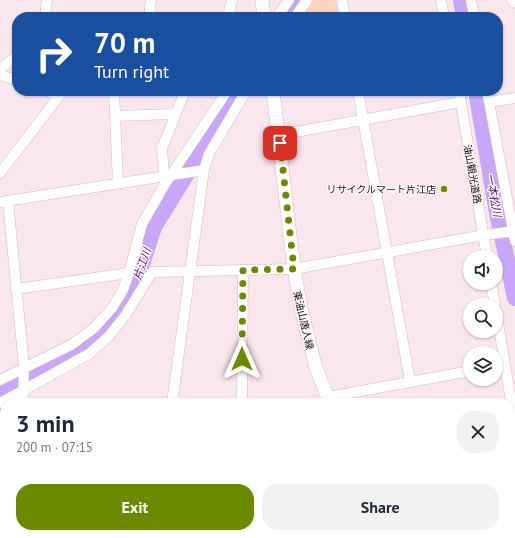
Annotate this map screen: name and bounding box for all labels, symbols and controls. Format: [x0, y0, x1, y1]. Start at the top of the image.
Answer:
text: 70 m [94, 24, 155, 61]
icon: right [28, 28, 80, 80]
text: Turn right [94, 60, 169, 83]
pin [263, 126, 297, 160]
icon: arrive [269, 132, 291, 154]
street label: 油山観光道路 [461, 143, 484, 205]
water label: 一本松川 [483, 172, 505, 219]
place label: リサイクルマート片江店 [327, 183, 436, 196]
marker: リサイクルマート片江店 [439, 184, 449, 194]
water label: 片江川 [130, 245, 154, 282]
map controls [463, 250, 503, 386]
button: sound [463, 250, 503, 290]
street label: 東油山唐人線 [290, 289, 317, 351]
button: search [463, 298, 503, 338]
position arrow [221, 338, 263, 380]
button: layers [463, 346, 503, 386]
text: 3 min [16, 408, 75, 439]
button: close [457, 411, 499, 453]
text: 200 m · 07:15 [16, 439, 93, 456]
button: Exit [16, 484, 254, 530]
button: Share [262, 484, 499, 530]

